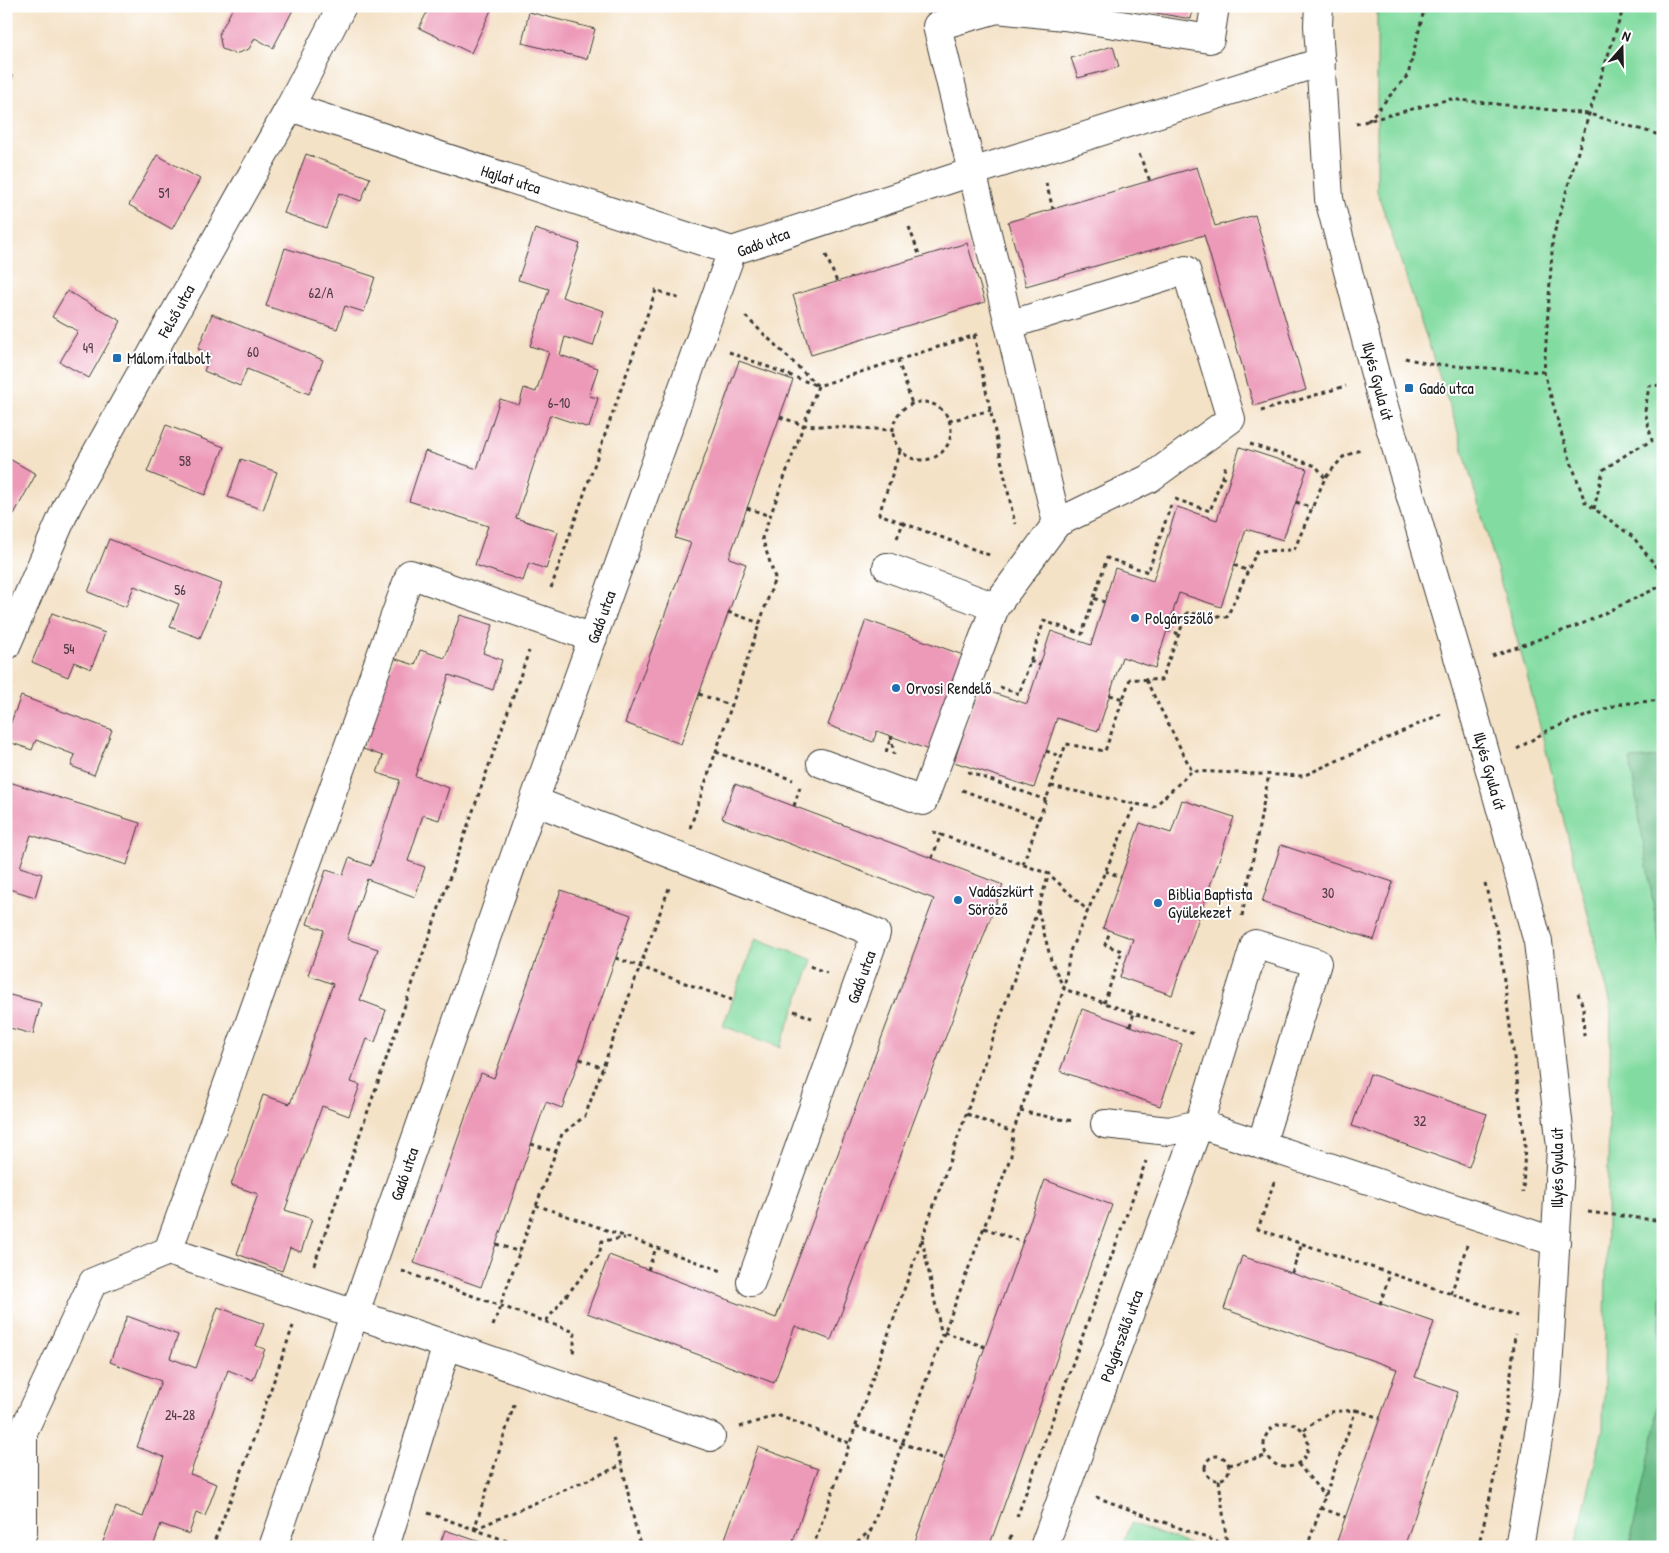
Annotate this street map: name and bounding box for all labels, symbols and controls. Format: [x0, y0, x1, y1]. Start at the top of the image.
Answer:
north arrow [1596, 22, 1646, 72]
text: N [1620, 25, 1634, 46]
street label: Hajlat utca [478, 159, 544, 199]
house number: 51 [158, 183, 170, 202]
street label: Gadó utca [734, 222, 792, 262]
street label: Felső utca [152, 281, 200, 342]
house number: 62/A [309, 283, 334, 302]
house number: 49 [83, 338, 93, 357]
street label: Illyés Gyula út [1357, 339, 1399, 423]
house number: 60 [247, 342, 259, 361]
place label: Málom italbolt [127, 347, 211, 369]
marker: Málom italbolt [111, 352, 123, 364]
place label: Gadó utca [1419, 377, 1474, 399]
marker: Gadó utca [1403, 382, 1415, 394]
house number: 6-10 [548, 393, 570, 412]
house number: 58 [179, 451, 191, 470]
house number: 56 [174, 580, 186, 599]
street label: Gadó utca [581, 588, 621, 646]
place label: Polgárszőlő [1145, 607, 1214, 629]
marker: Polgárszőlő [1129, 612, 1141, 624]
house number: 54 [63, 639, 75, 658]
place label: Orvosi Rendelő [906, 677, 992, 699]
marker: Orvosi Rendelő [890, 682, 902, 694]
street label: Illyés Gyula út [1468, 729, 1512, 813]
place label: Vadászkürt Söröző [968, 880, 1034, 920]
place label: Biblia Baptista Gyülekezet [1168, 883, 1252, 923]
house number: 30 [1322, 883, 1334, 902]
marker: Vadászkürt Söröző [952, 894, 964, 906]
marker: Biblia Baptista Gyülekezet [1152, 897, 1164, 909]
street label: Gadó utca [841, 948, 881, 1006]
house number: 32 [1414, 1111, 1427, 1130]
street label: Illyés Gyula út [1546, 1127, 1568, 1208]
street label: Gadó utca [385, 1145, 423, 1203]
street label: Polgárszőlő utca [1094, 1287, 1148, 1385]
house number: 24-28 [165, 1405, 195, 1424]

